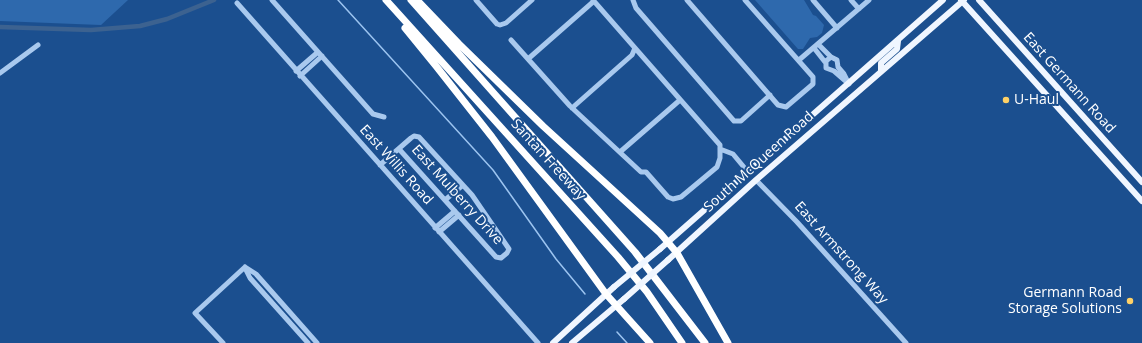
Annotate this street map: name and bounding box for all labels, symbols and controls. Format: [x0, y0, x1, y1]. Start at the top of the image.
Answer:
street label: East Germann Road [1019, 29, 1119, 137]
place label: U-Haul [1014, 92, 1059, 108]
marker: U-Haul [1001, 95, 1011, 105]
street label: South McQueen Road [701, 108, 817, 216]
street label: Santan Freeway [507, 116, 589, 204]
street label: East Willis Road [356, 122, 436, 208]
street label: East Mulberry Drive [408, 142, 506, 248]
street label: East Armstrong Way [791, 198, 891, 308]
place label: Germann Road Storage Solutions [1008, 285, 1122, 318]
marker: Germann Road Storage Solutions [1125, 296, 1135, 306]

